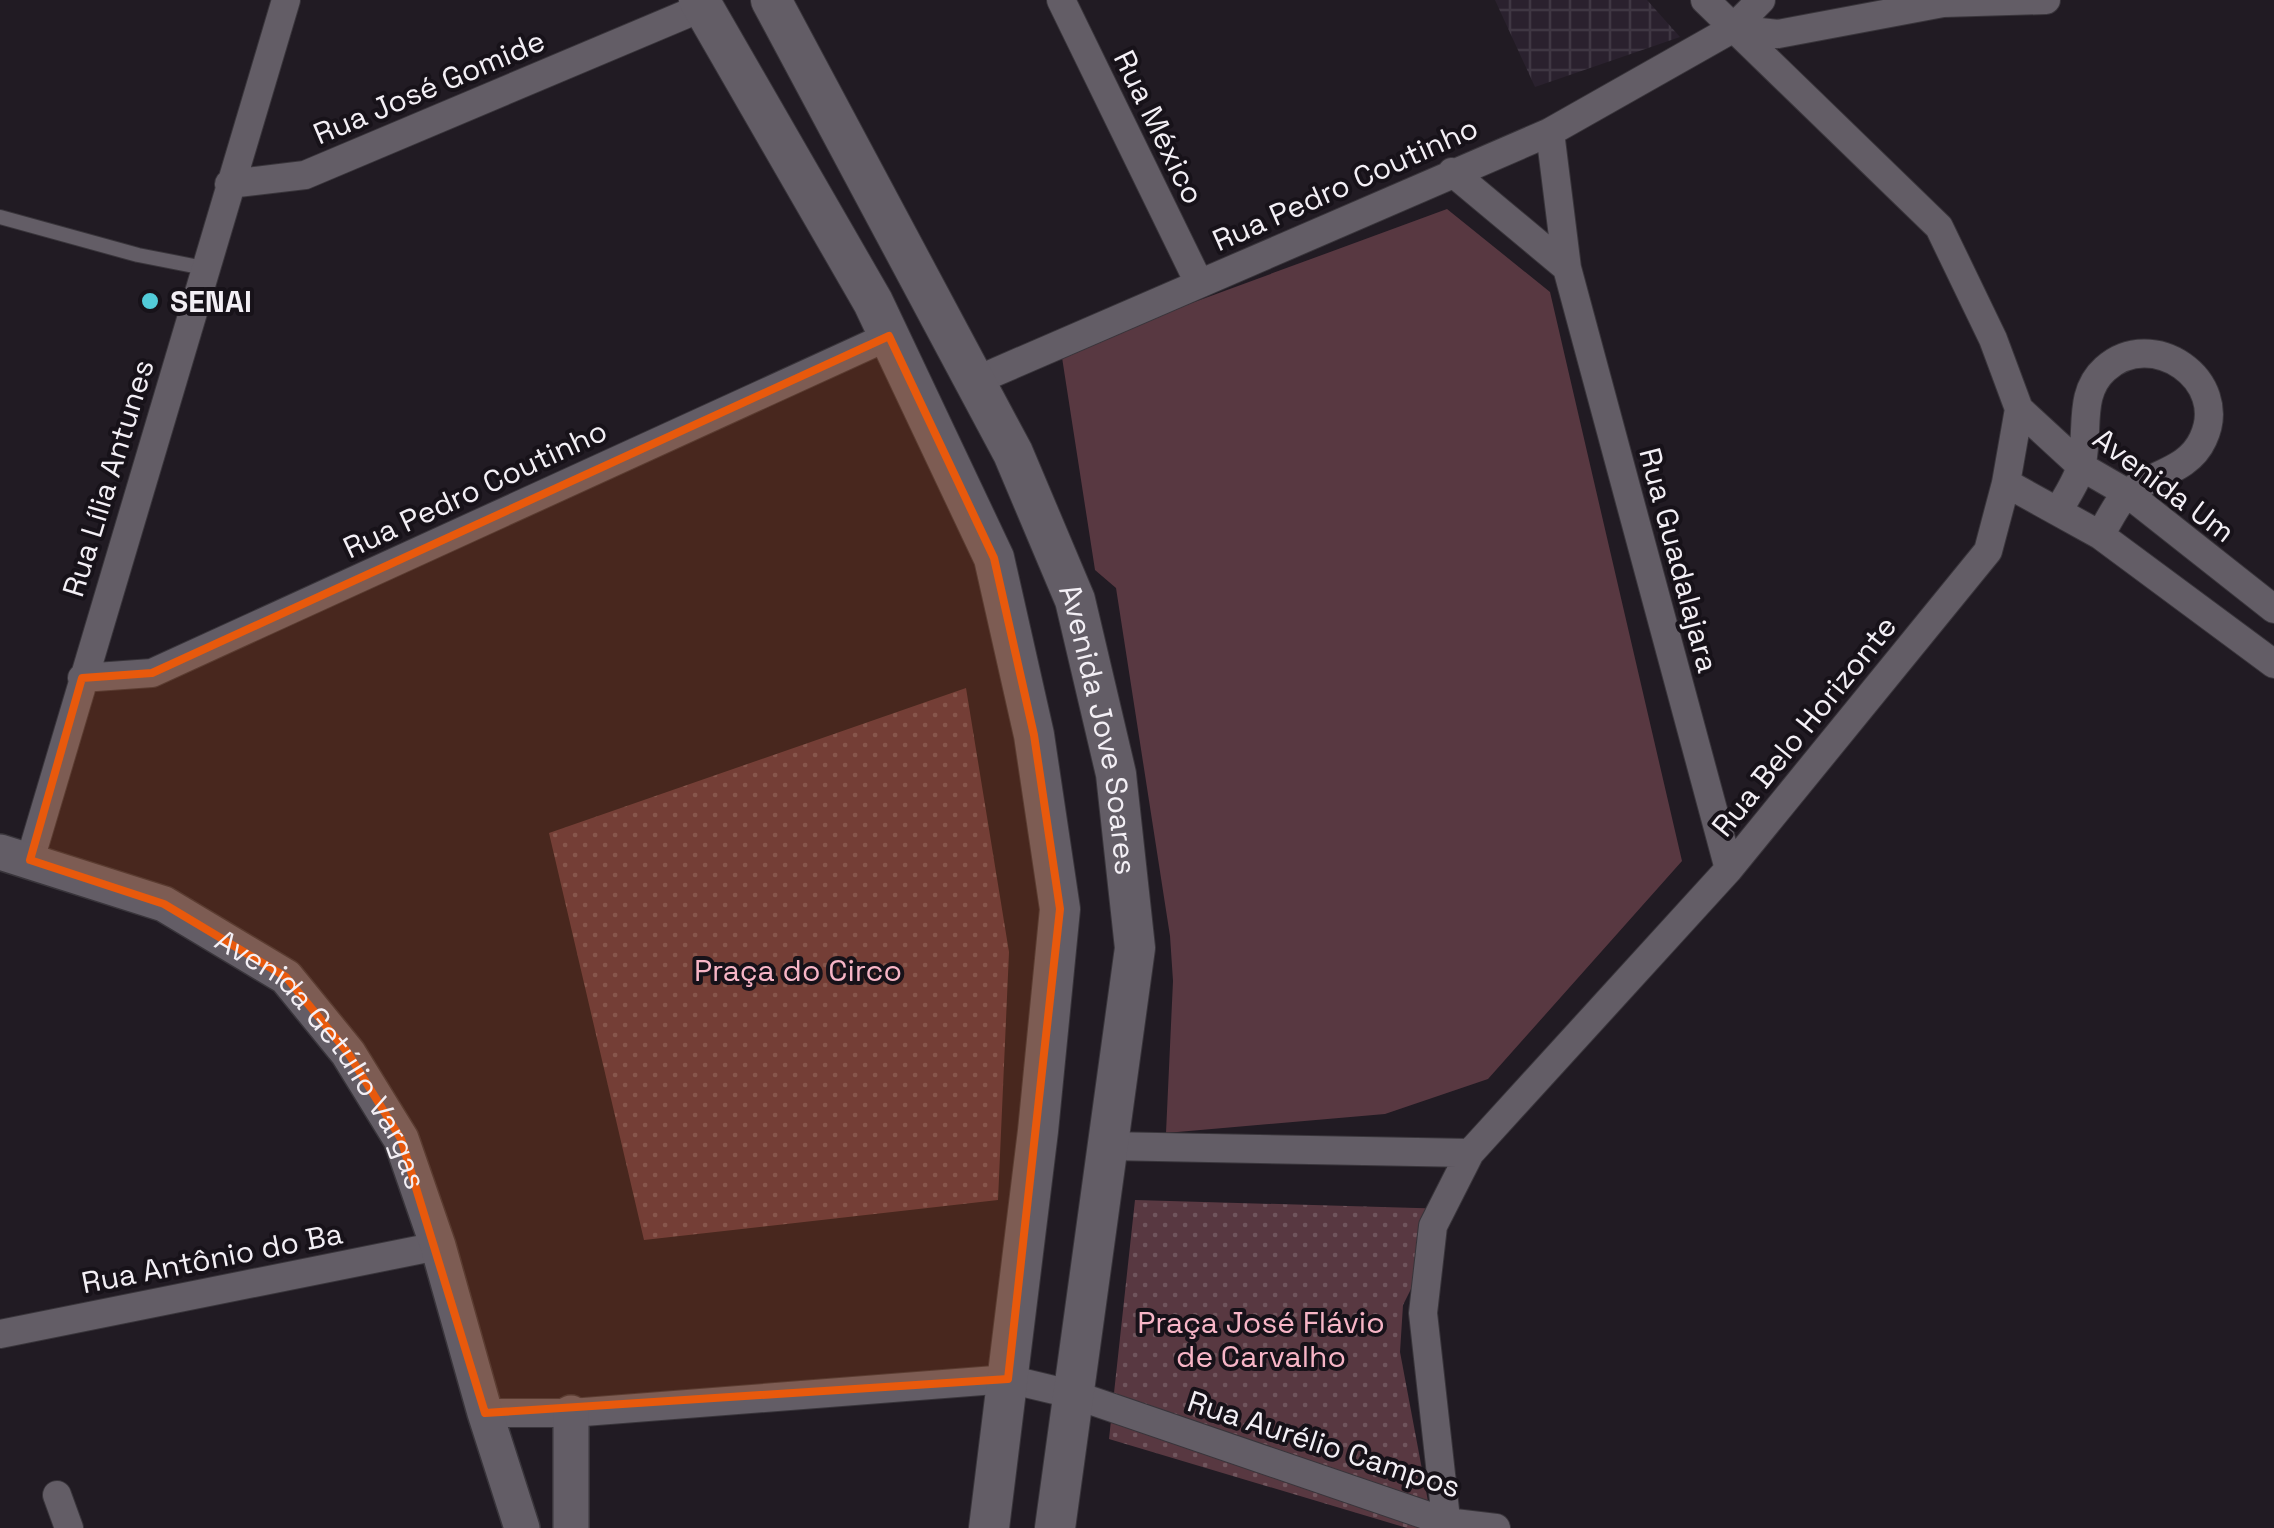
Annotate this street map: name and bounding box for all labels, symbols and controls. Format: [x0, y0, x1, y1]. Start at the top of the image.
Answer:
street label: Rua José Gomide [307, 21, 551, 153]
street label: Rua México [1105, 44, 1213, 210]
street label: Rua Pedro Coutinho [1206, 108, 1484, 260]
place label: SENAI [170, 282, 252, 321]
marker: SENAI [139, 290, 161, 312]
street label: Rua Lília Antunes [53, 355, 163, 601]
street label: Rua Pedro Coutinho [337, 411, 613, 567]
street label: Avenida Um [2085, 419, 2243, 551]
street label: Rua Guadalajara [1630, 443, 1728, 677]
street label: Avenida Jove Soares [1051, 577, 1146, 877]
street label: Rua Belo Horizonte [1703, 608, 1905, 844]
street label: Avenida Getúlio Vargas [208, 920, 436, 1194]
park label: Praça do Circo [694, 951, 902, 990]
street label: Rua Antônio do Ba [78, 1214, 346, 1302]
park label: Praça José Flávio de Carvalho [1137, 1303, 1385, 1376]
street label: Rua Aurélio Campos [1183, 1381, 1465, 1507]

